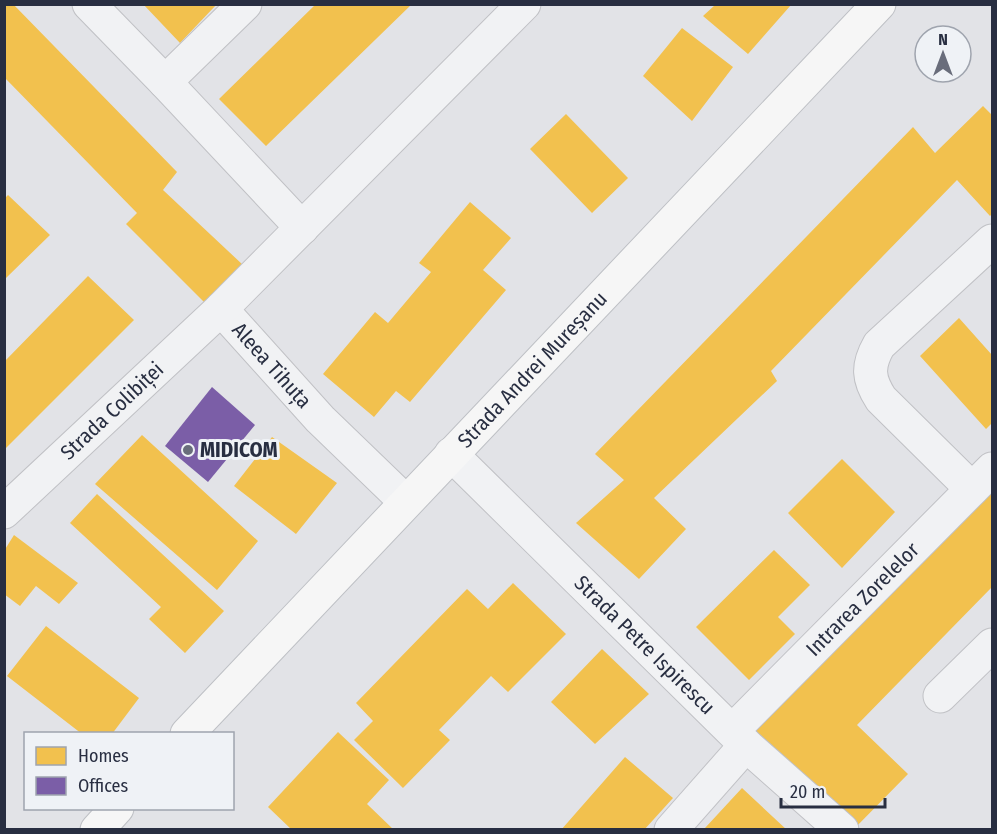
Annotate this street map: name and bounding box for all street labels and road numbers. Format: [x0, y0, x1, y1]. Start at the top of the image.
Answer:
street label: Strada Andrei Mureșanu [452, 286, 613, 453]
street label: Aleea Tihuța [227, 317, 317, 414]
street label: Strada Colibiței [55, 356, 169, 465]
street label: Intrarea Zorelelor [801, 537, 925, 662]
street label: Strada Petre Ispirescu [569, 570, 720, 720]

